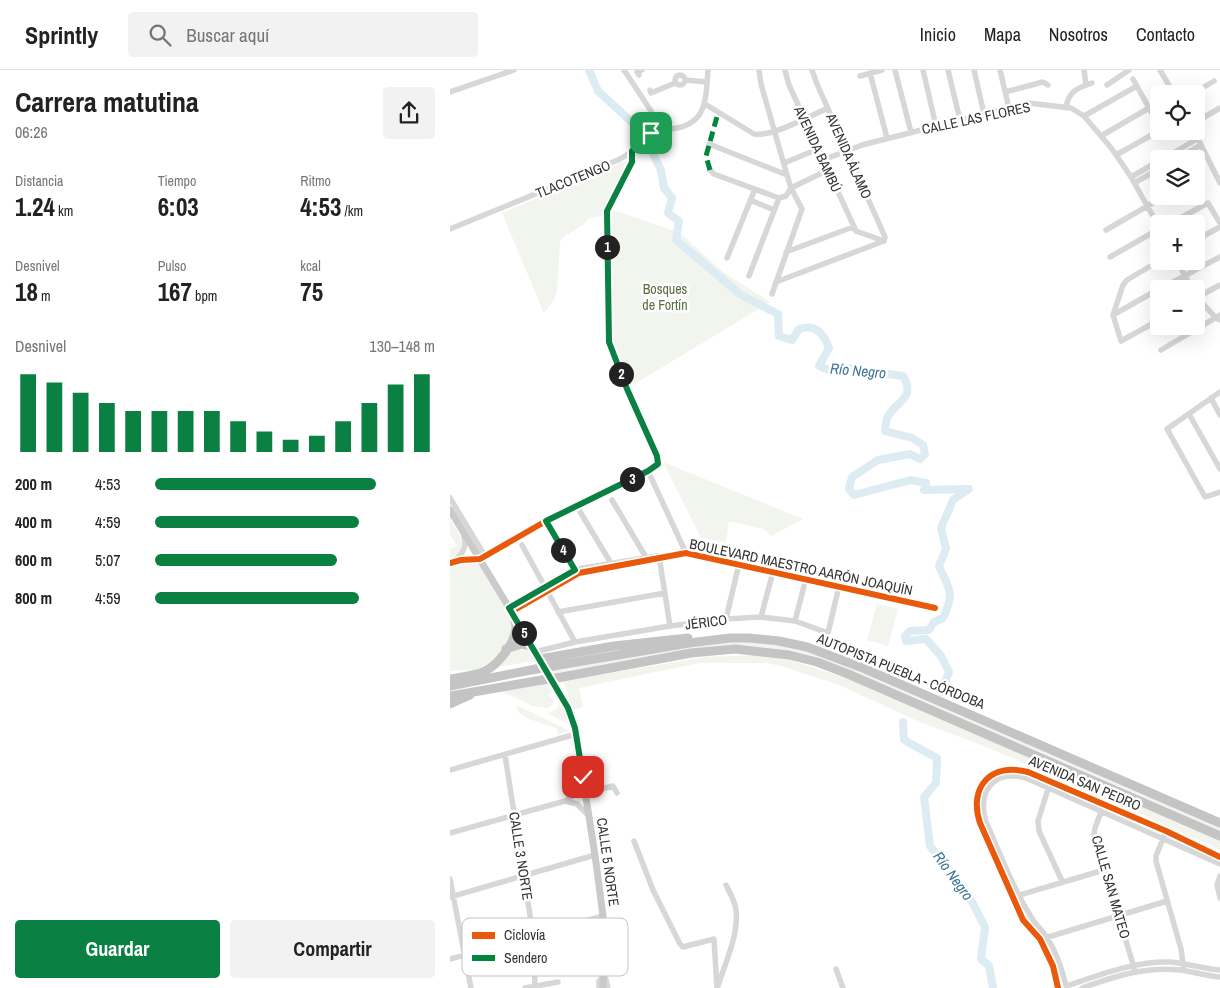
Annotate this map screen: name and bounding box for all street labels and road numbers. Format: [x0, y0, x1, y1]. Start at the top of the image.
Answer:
street label: CALLE LAS FLORES [920, 98, 1032, 138]
street label: AVENIDA BAMBÚ [790, 102, 846, 195]
street label: AVENIDA ÁLAMO [822, 110, 876, 202]
street label: TLACOTENGO [533, 156, 613, 202]
street label: BOULEVARD MAESTRO AARÓN JOAQUÍN [688, 535, 914, 599]
street label: JÉRICO [684, 610, 728, 633]
street label: AUTOPISTA PUEBLA - CÓRDOBA [813, 629, 988, 713]
street label: AVENIDA SAN PEDRO [1025, 751, 1144, 815]
street label: CALLE 3 NORTE [505, 811, 537, 901]
street label: CALLE 5 NORTE [593, 817, 623, 907]
street label: CALLE SAN MATEO [1088, 833, 1134, 941]

